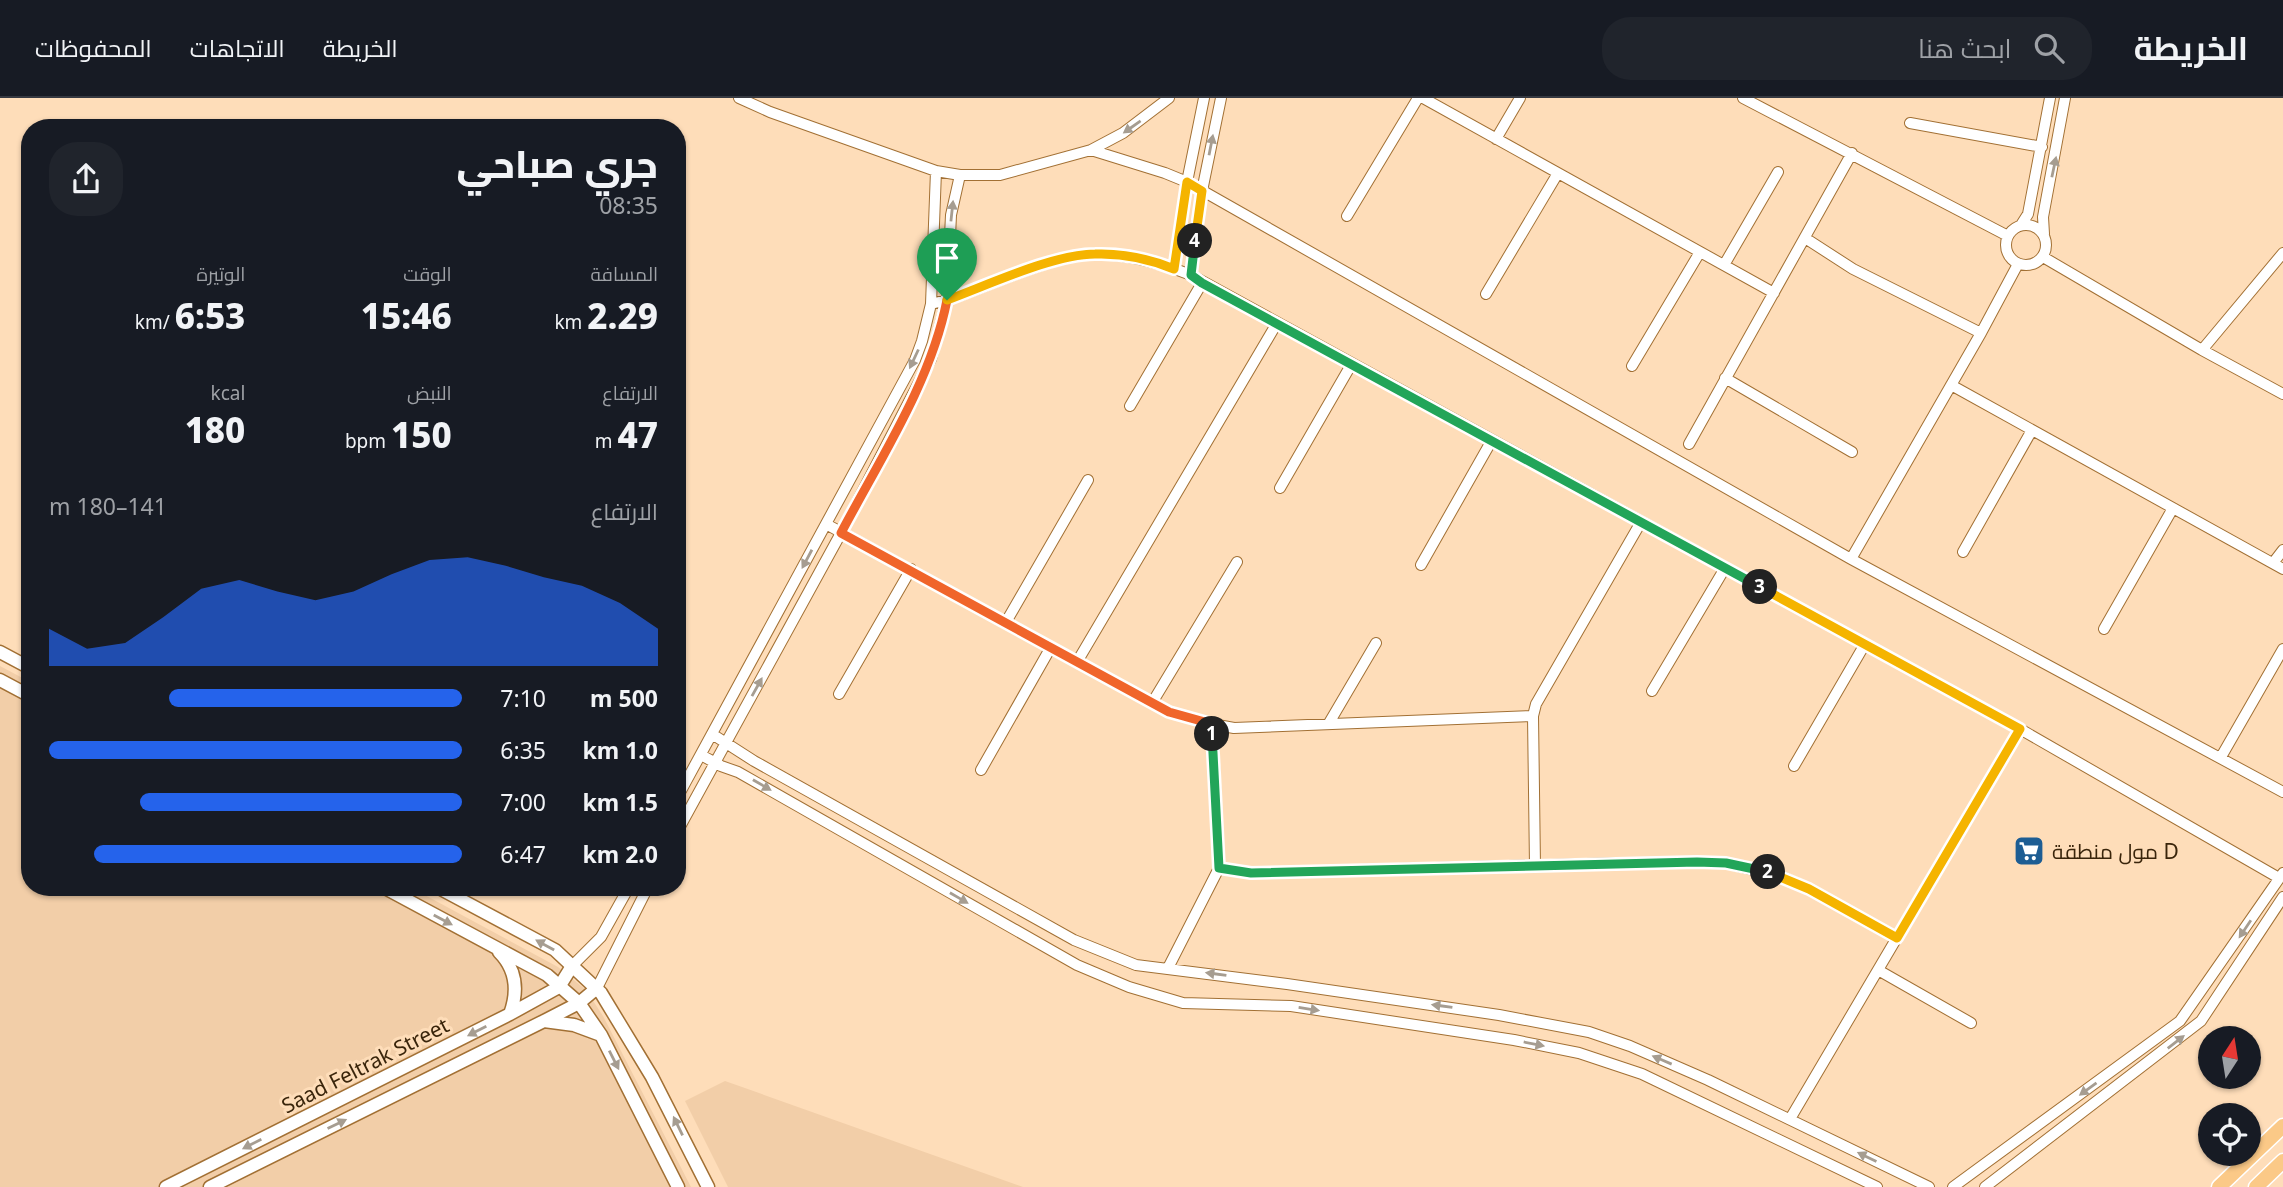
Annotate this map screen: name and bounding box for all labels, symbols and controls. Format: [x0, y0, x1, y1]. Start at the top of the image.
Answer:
search box [1602, 17, 2092, 80]
text: الخريطة [2134, 25, 2248, 70]
icon: search [2030, 29, 2068, 67]
text: ابحث هنا [1918, 30, 2012, 66]
text: المحفوظات [35, 31, 152, 64]
text: الاتجاهات [190, 31, 285, 64]
text: الخريطة [323, 31, 398, 64]
one-way arrow [1123, 120, 1141, 134]
one-way arrow [1206, 134, 1217, 156]
text: جري صباحي [457, 137, 658, 189]
button: share [49, 142, 123, 216]
one-way arrow [2048, 156, 2059, 178]
text: 08:35 [599, 189, 658, 221]
one-way arrow [947, 200, 958, 222]
pin: 4 [1178, 223, 1212, 258]
text: 4 [1189, 227, 1200, 253]
pin [917, 228, 977, 300]
icon: arrive [928, 239, 966, 277]
text: الوتيرة [197, 261, 245, 287]
text: الوقت [403, 261, 452, 287]
text: المسافة [590, 261, 658, 287]
text: 6:53 [175, 292, 245, 339]
text: 15:46 [361, 292, 452, 339]
text: 2.29 [587, 292, 658, 339]
text: /km [135, 309, 175, 335]
text: km [554, 309, 587, 335]
one-way arrow [908, 348, 919, 369]
text: kcal [211, 380, 245, 406]
text: النبض [407, 380, 452, 406]
text: الارتفاع [602, 380, 658, 406]
text: 180 [185, 406, 245, 453]
text: 150 [391, 411, 452, 458]
text: 47 [618, 411, 658, 458]
text: bpm [345, 428, 391, 454]
text: m [595, 428, 618, 454]
text: 141–180 m [49, 490, 167, 522]
text: الارتفاع [591, 495, 658, 527]
one-way arrow [801, 549, 813, 569]
pin: 3 [1742, 570, 1778, 604]
text: 3 [1754, 573, 1765, 599]
one-way arrow [751, 677, 763, 696]
text: 7:10 [500, 682, 546, 714]
text: 500 m [590, 682, 658, 714]
pin: 1 [1194, 716, 1230, 752]
text: 1 [1206, 720, 1217, 746]
text: 6:35 [500, 734, 546, 766]
text: 1.0 km [583, 734, 658, 766]
one-way arrow [752, 779, 771, 791]
text: 7:00 [500, 786, 546, 818]
text: 1.5 km [583, 786, 658, 818]
supermarket icon: مول منطقة D [2012, 834, 2046, 868]
place label: مول منطقة D [2052, 837, 2179, 865]
text: 6:47 [500, 838, 546, 870]
text: 2.0 km [583, 838, 658, 870]
pin: 2 [1750, 854, 1786, 890]
text: 2 [1762, 858, 1773, 884]
one-way arrow [950, 892, 969, 904]
one-way arrow [433, 914, 453, 926]
one-way arrow [2238, 920, 2252, 938]
one-way arrow [535, 940, 555, 951]
one-way arrow [1205, 968, 1227, 979]
one-way arrow [1430, 1001, 1452, 1012]
one-way arrow [1298, 1004, 1320, 1015]
street label: Saad Feltrak Street [276, 1010, 454, 1119]
one-way arrow [467, 1025, 487, 1036]
north arrow [2198, 1026, 2261, 1088]
map controls [2198, 1026, 2261, 1166]
one-way arrow [2166, 1035, 2184, 1050]
one-way arrow [1523, 1039, 1545, 1050]
one-way arrow [609, 1050, 620, 1070]
one-way arrow [1651, 1054, 1672, 1065]
one-way arrow [2079, 1082, 2097, 1096]
button: locate [2198, 1103, 2261, 1166]
one-way arrow [672, 1116, 683, 1136]
one-way arrow [327, 1118, 347, 1129]
one-way arrow [242, 1138, 262, 1149]
one-way arrow [1857, 1151, 1877, 1163]

